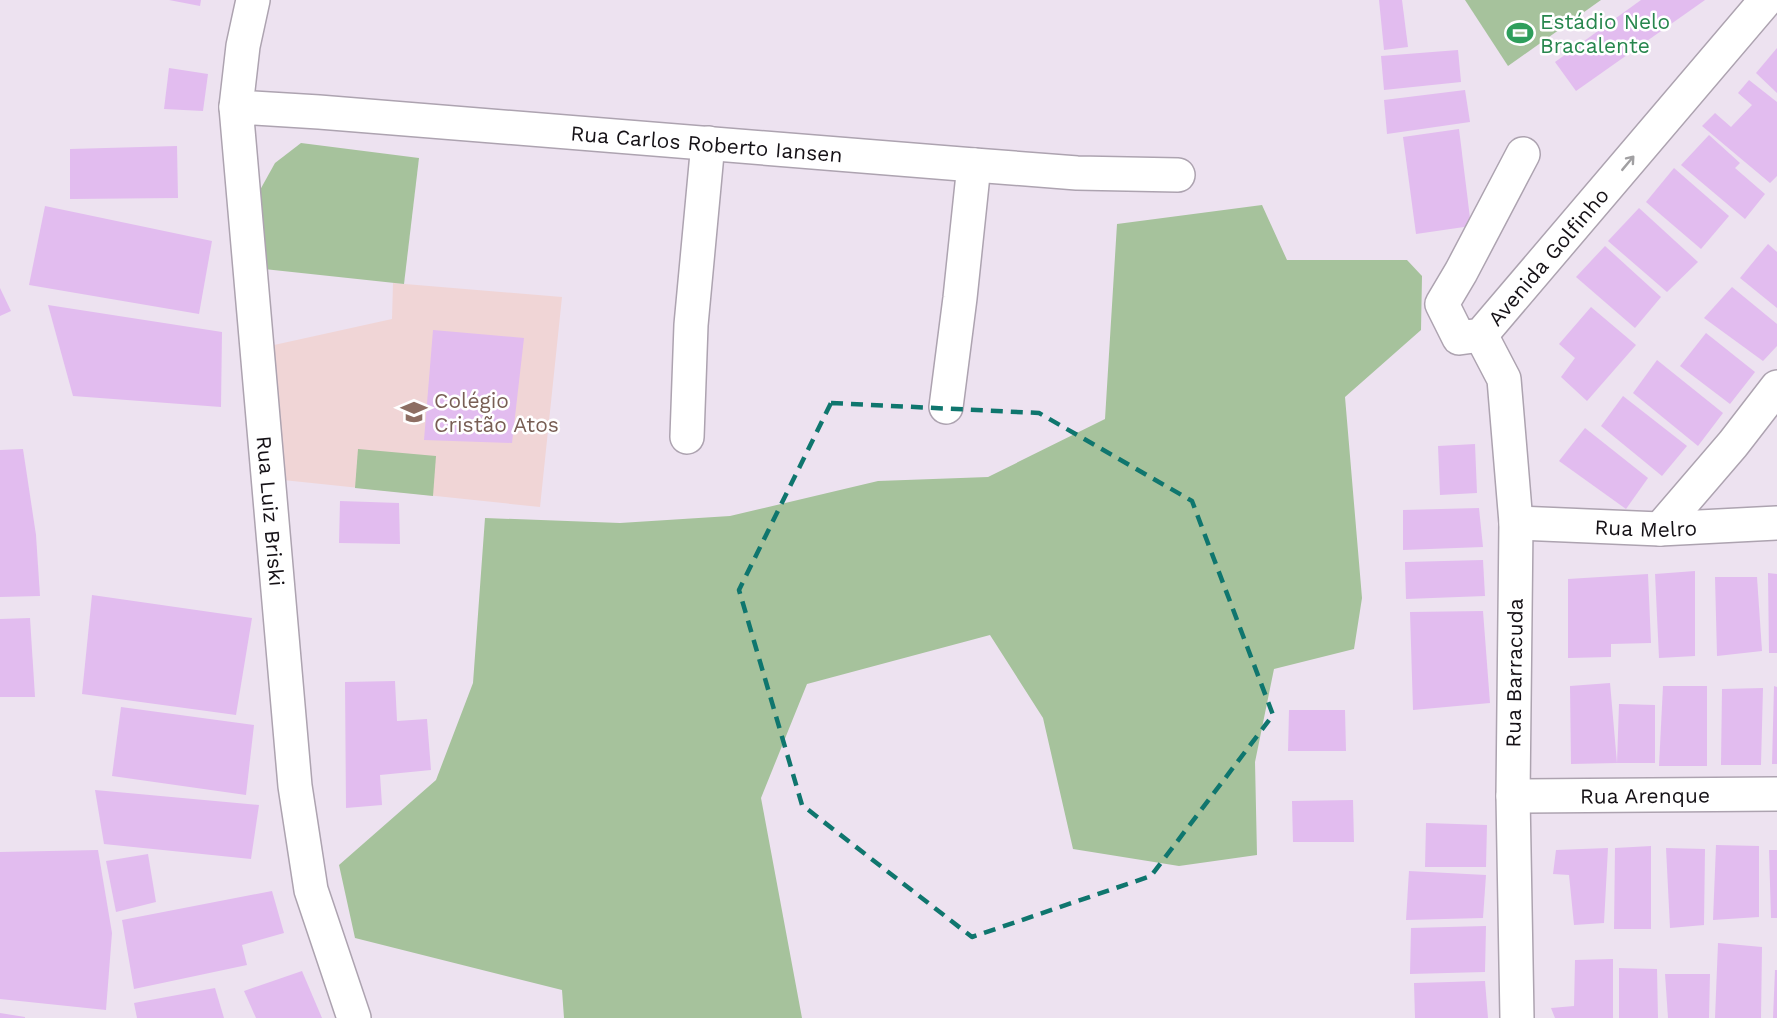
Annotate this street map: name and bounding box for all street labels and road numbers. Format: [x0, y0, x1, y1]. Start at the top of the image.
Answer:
street label: Rua Carlos Roberto Iansen [570, 120, 843, 167]
street label: Avenida Golfinho [1482, 182, 1614, 330]
street label: Rua Luiz Briski [252, 435, 290, 587]
street label: Rua Melro [1594, 514, 1698, 542]
street label: Rua Barracuda [1500, 598, 1528, 748]
street label: Rua Arenque [1580, 782, 1710, 808]

